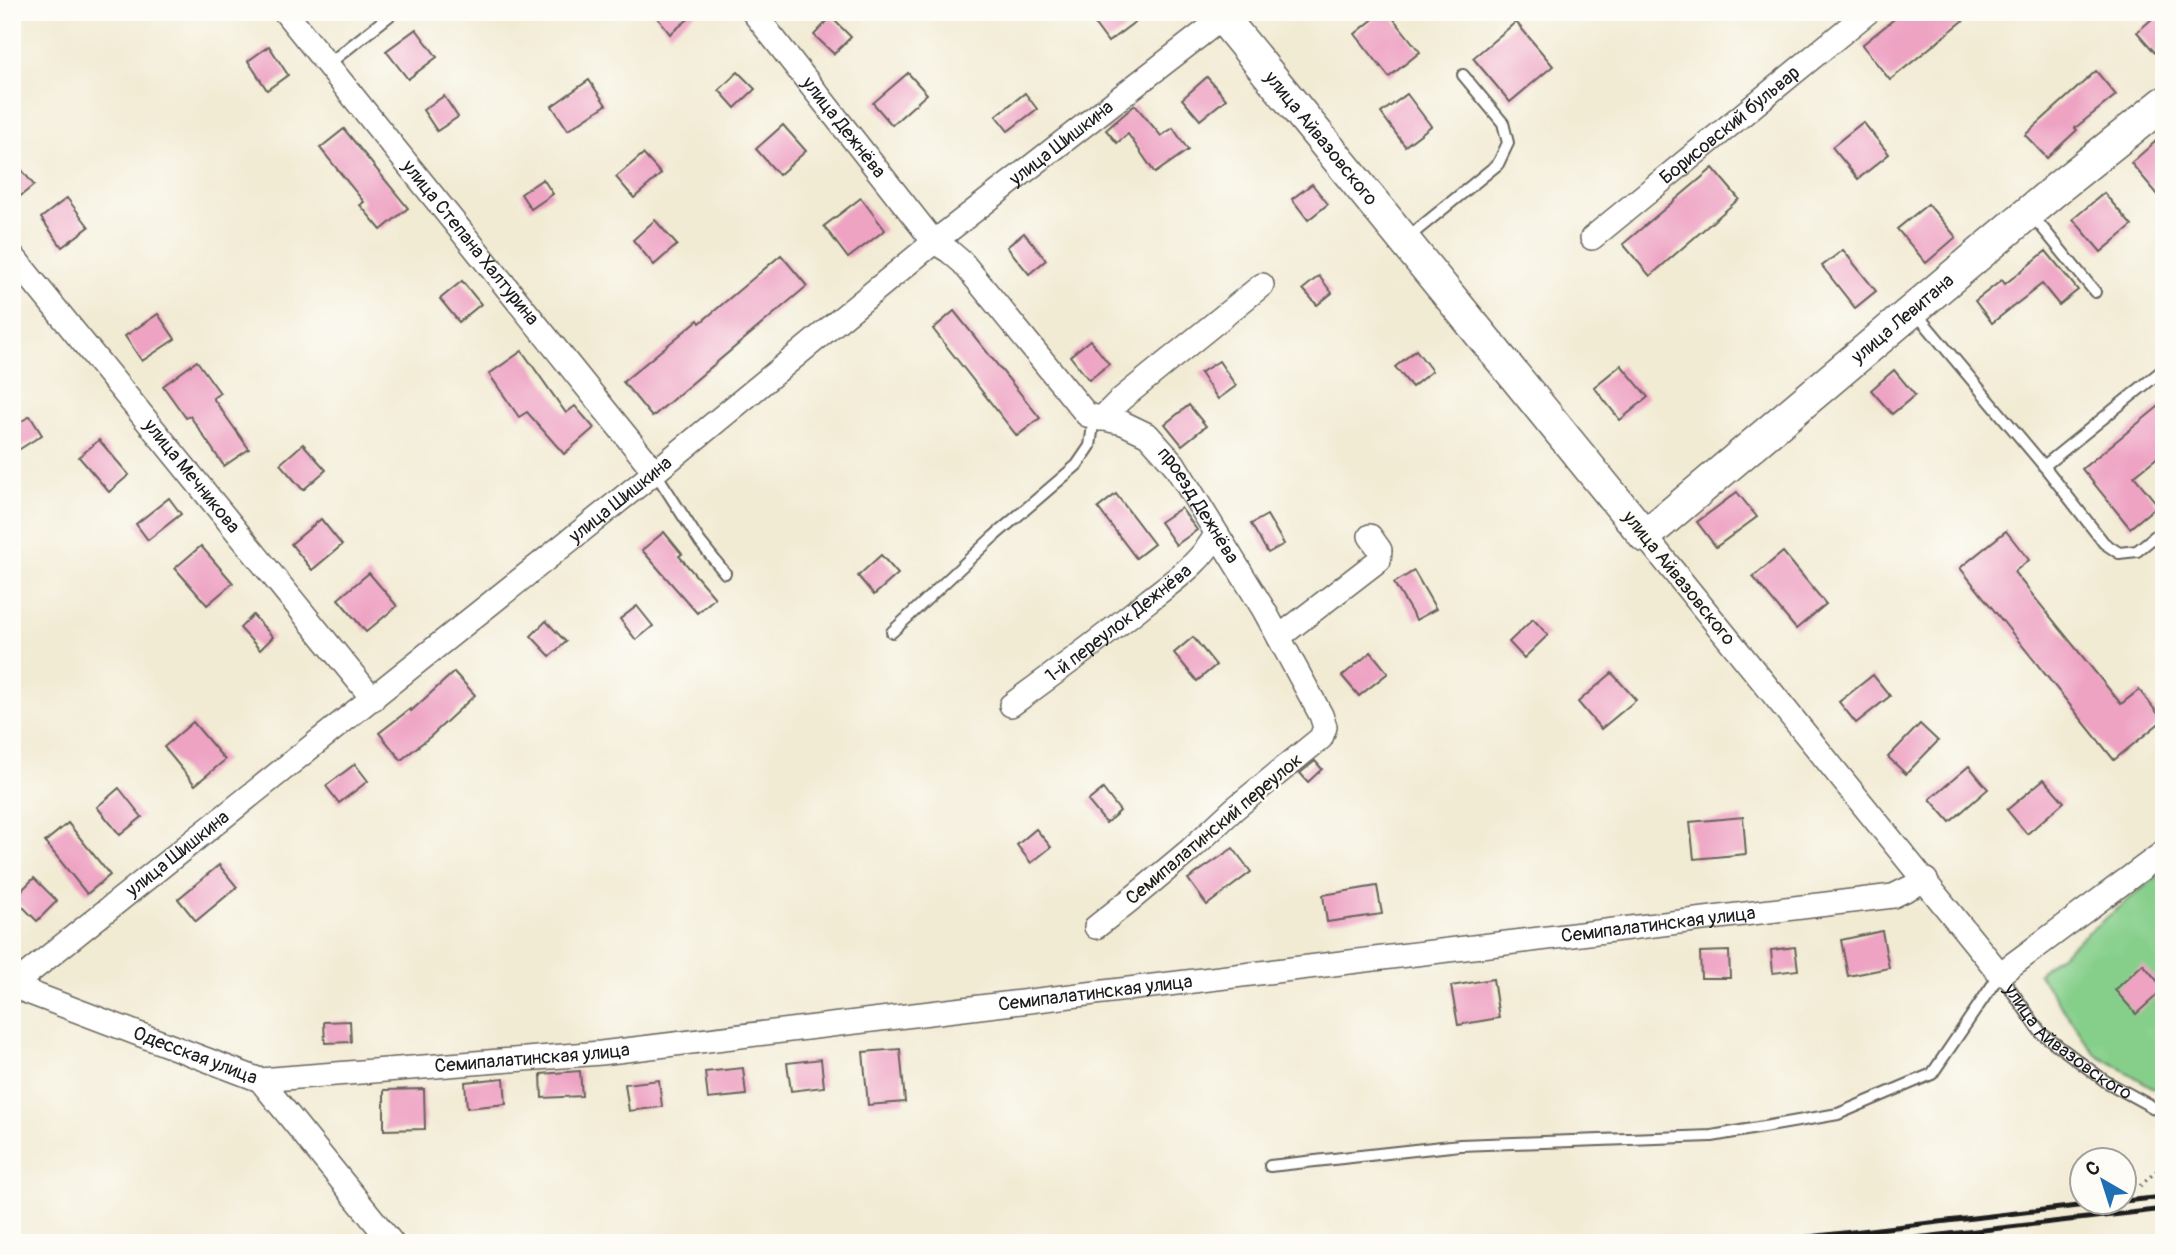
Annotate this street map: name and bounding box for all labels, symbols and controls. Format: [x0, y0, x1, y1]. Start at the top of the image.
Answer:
street label: Борисовский бульвар [1655, 61, 1805, 190]
street label: улица Айвазовского [1259, 66, 1383, 210]
street label: улица Дежнёва [796, 71, 891, 183]
street label: улица Шишкина [1004, 95, 1118, 192]
street label: улица Степана Халтурина [396, 154, 544, 330]
street label: улица Левитана [1846, 269, 1959, 369]
street label: улица Мечникова [138, 413, 245, 538]
street label: проезд Дежнёва [1152, 442, 1244, 568]
street label: улица Шишкина [563, 451, 677, 549]
street label: улица Айвазовского [1617, 505, 1741, 650]
street label: 1-й переулок Дежнёва [1041, 559, 1197, 688]
street label: Семипалатинский переулок [1121, 748, 1307, 910]
street label: улица Шишкина [120, 805, 234, 903]
street label: Семипалатинская улица [1560, 901, 1757, 948]
street label: Семипалатинская улица [997, 969, 1194, 1017]
street label: улица Айвазовского [1998, 978, 2136, 1105]
street label: Одесская улица [130, 1021, 261, 1090]
street label: Семипалатинская улица [434, 1038, 631, 1078]
north arrow [2068, 1146, 2138, 1216]
text: С [2081, 1155, 2105, 1182]

